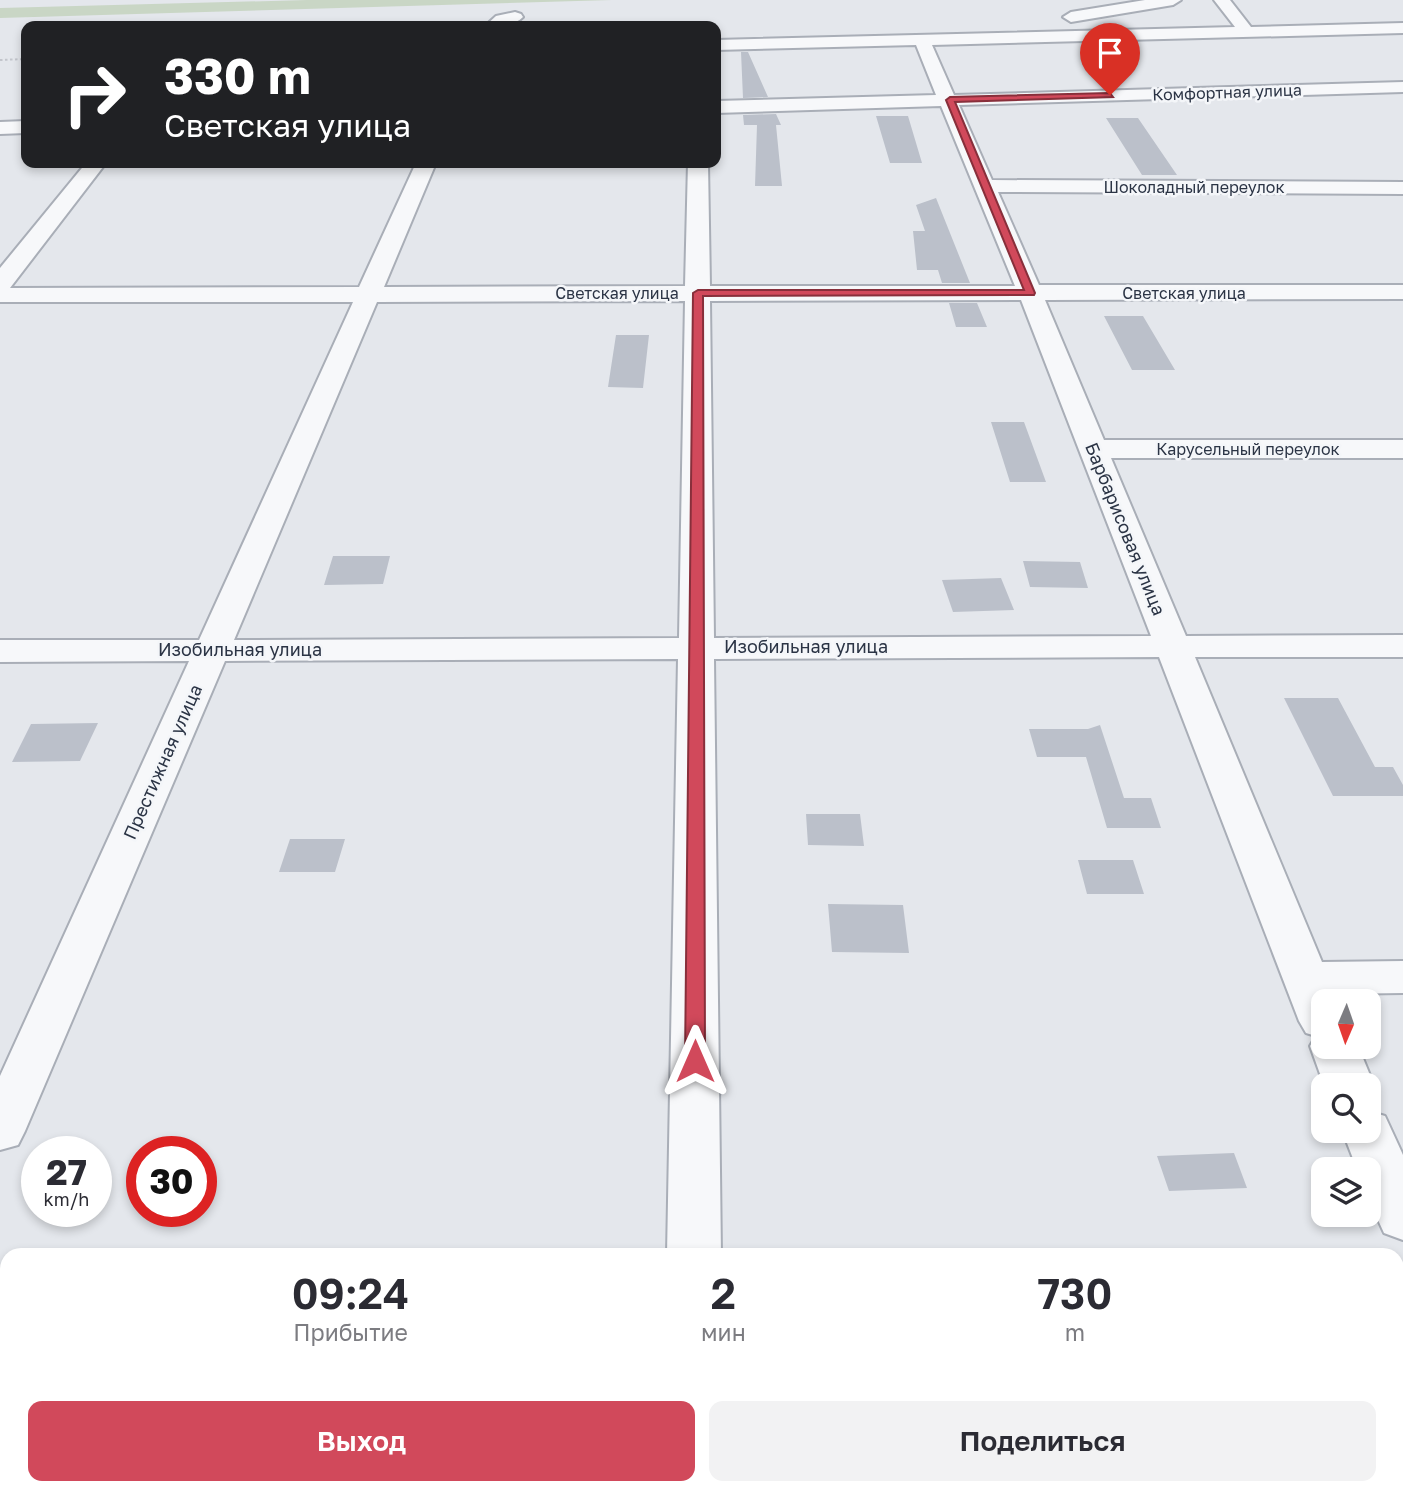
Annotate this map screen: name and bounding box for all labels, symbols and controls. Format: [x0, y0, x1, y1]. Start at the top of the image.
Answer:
pin [1080, 23, 1140, 95]
icon: arrive [1091, 34, 1129, 72]
text: 330 m [164, 46, 311, 105]
icon: right [49, 49, 140, 140]
street label: Комфортная улица [1152, 79, 1302, 105]
text: Светская улица [164, 106, 411, 144]
street label: Шоколадный переулок [1103, 177, 1285, 197]
street label: Светская улица [555, 283, 679, 303]
street label: Светская улица [1122, 283, 1246, 303]
street label: Барбарисовая улица [1081, 439, 1171, 618]
street label: Карусельный переулок [1156, 439, 1340, 459]
street label: Изобильная улица [724, 635, 888, 657]
street label: Изобильная улица [158, 638, 322, 660]
street label: Престижная улица [118, 681, 206, 843]
north arrow [1311, 989, 1381, 1059]
map controls [1311, 989, 1381, 1227]
position arrow [658, 1024, 732, 1098]
button: search [1311, 1073, 1381, 1143]
speed limit sign: 30 [126, 1136, 217, 1227]
text: 27 [46, 1151, 87, 1193]
button: layers [1311, 1157, 1381, 1227]
text: km/h [44, 1188, 89, 1210]
text: 09:24 [292, 1268, 409, 1318]
text: 2 [711, 1268, 736, 1318]
text: 730 [1037, 1268, 1112, 1318]
text: Прибытие [293, 1318, 408, 1346]
text: мин [701, 1318, 746, 1346]
text: m [1065, 1318, 1085, 1346]
button: Выход [28, 1401, 695, 1481]
button: Поделиться [709, 1401, 1376, 1481]

